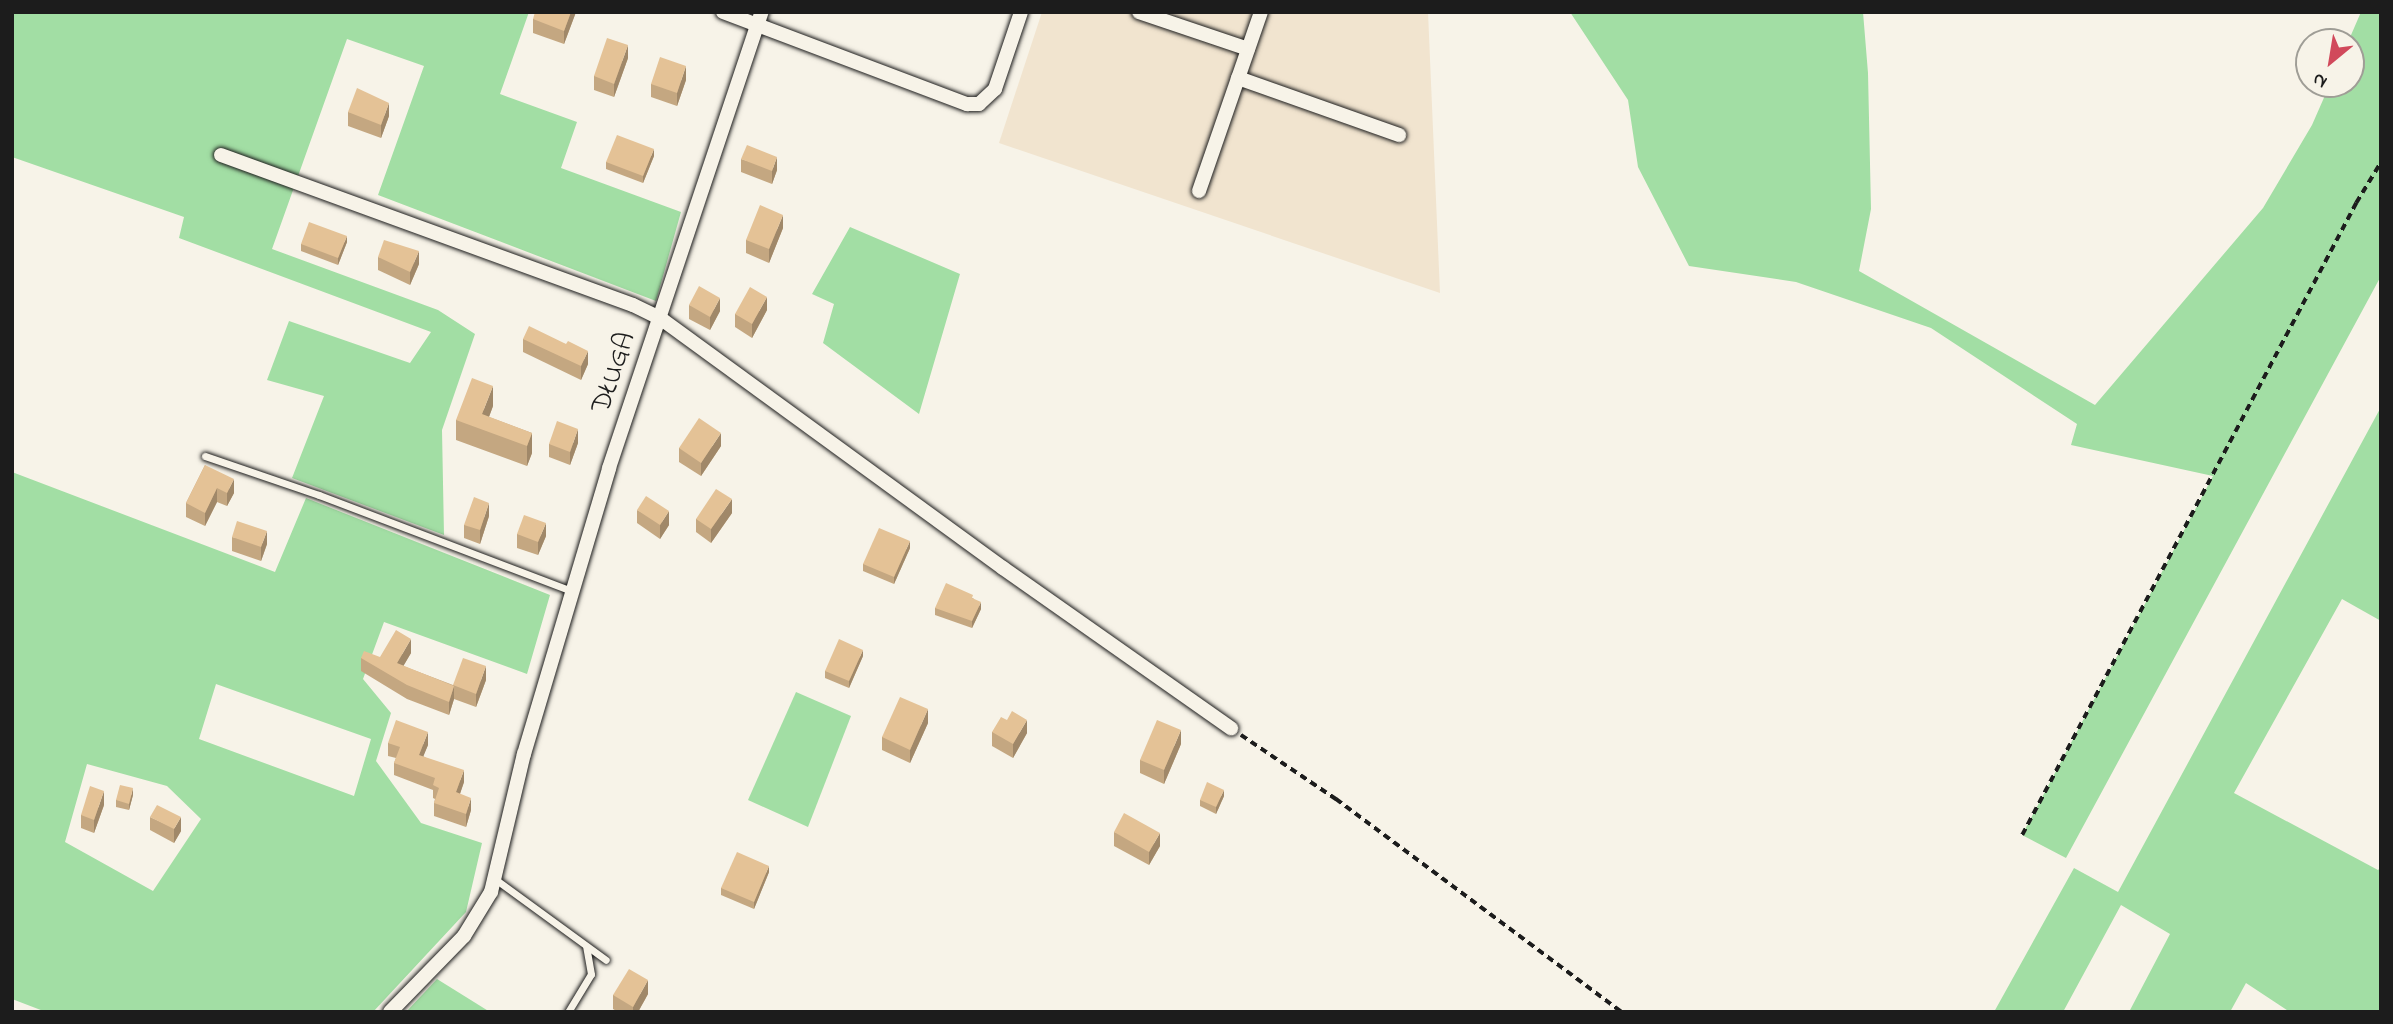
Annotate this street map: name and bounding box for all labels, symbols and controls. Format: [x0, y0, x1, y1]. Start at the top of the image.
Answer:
north arrow [2295, 28, 2365, 98]
text: N [2308, 65, 2333, 95]
street label: DŁUGA [586, 328, 644, 418]

